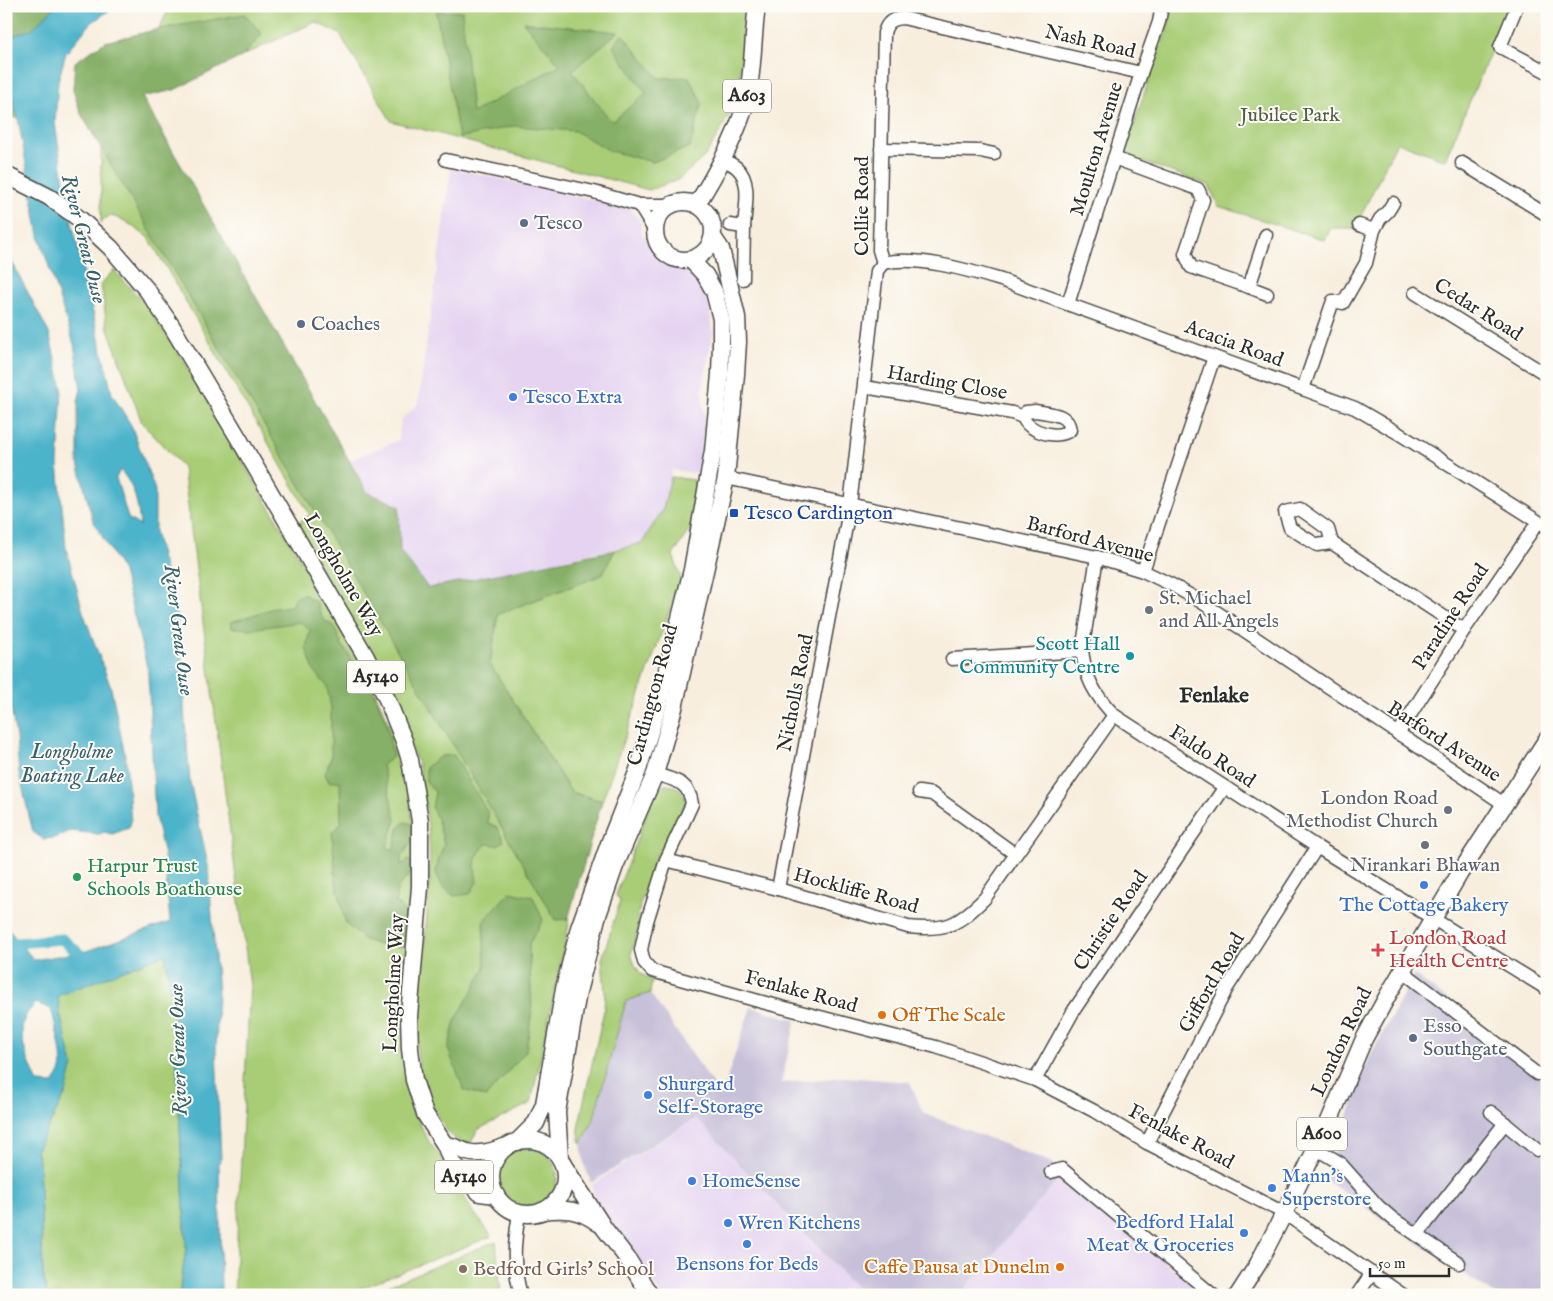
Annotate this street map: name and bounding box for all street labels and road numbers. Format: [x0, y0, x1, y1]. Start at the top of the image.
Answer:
street label: Nash Road [1042, 19, 1138, 65]
street label: Moulton Avenue [1065, 79, 1129, 219]
road number: A603 [723, 80, 771, 112]
street label: Collie Road [850, 156, 875, 256]
street label: Cedar Road [1429, 273, 1527, 347]
street label: Acacia Road [1180, 314, 1287, 373]
street label: Harding Close [885, 360, 1009, 406]
street label: Longholme Way [298, 509, 389, 641]
street label: Barford Avenue [1024, 511, 1156, 569]
street label: Paradine Road [1407, 559, 1495, 675]
street label: Cardington Road [622, 621, 684, 769]
street label: Nicholls Road [772, 631, 820, 754]
road number: A5140 [347, 660, 405, 694]
street label: Barford Avenue [1382, 696, 1506, 788]
street label: Faldo Road [1164, 720, 1260, 794]
street label: Hockliffe Road [791, 862, 922, 920]
street label: Christie Road [1068, 866, 1154, 976]
street label: Longholme Way [378, 913, 410, 1053]
street label: Gifford Road [1173, 928, 1251, 1038]
street label: Fenlake Road [742, 965, 860, 1019]
street label: London Road [1306, 983, 1378, 1100]
street label: Fenlake Road [1124, 1099, 1238, 1175]
road number: A600 [1297, 1118, 1347, 1150]
road number: A5140 [435, 1160, 493, 1194]

